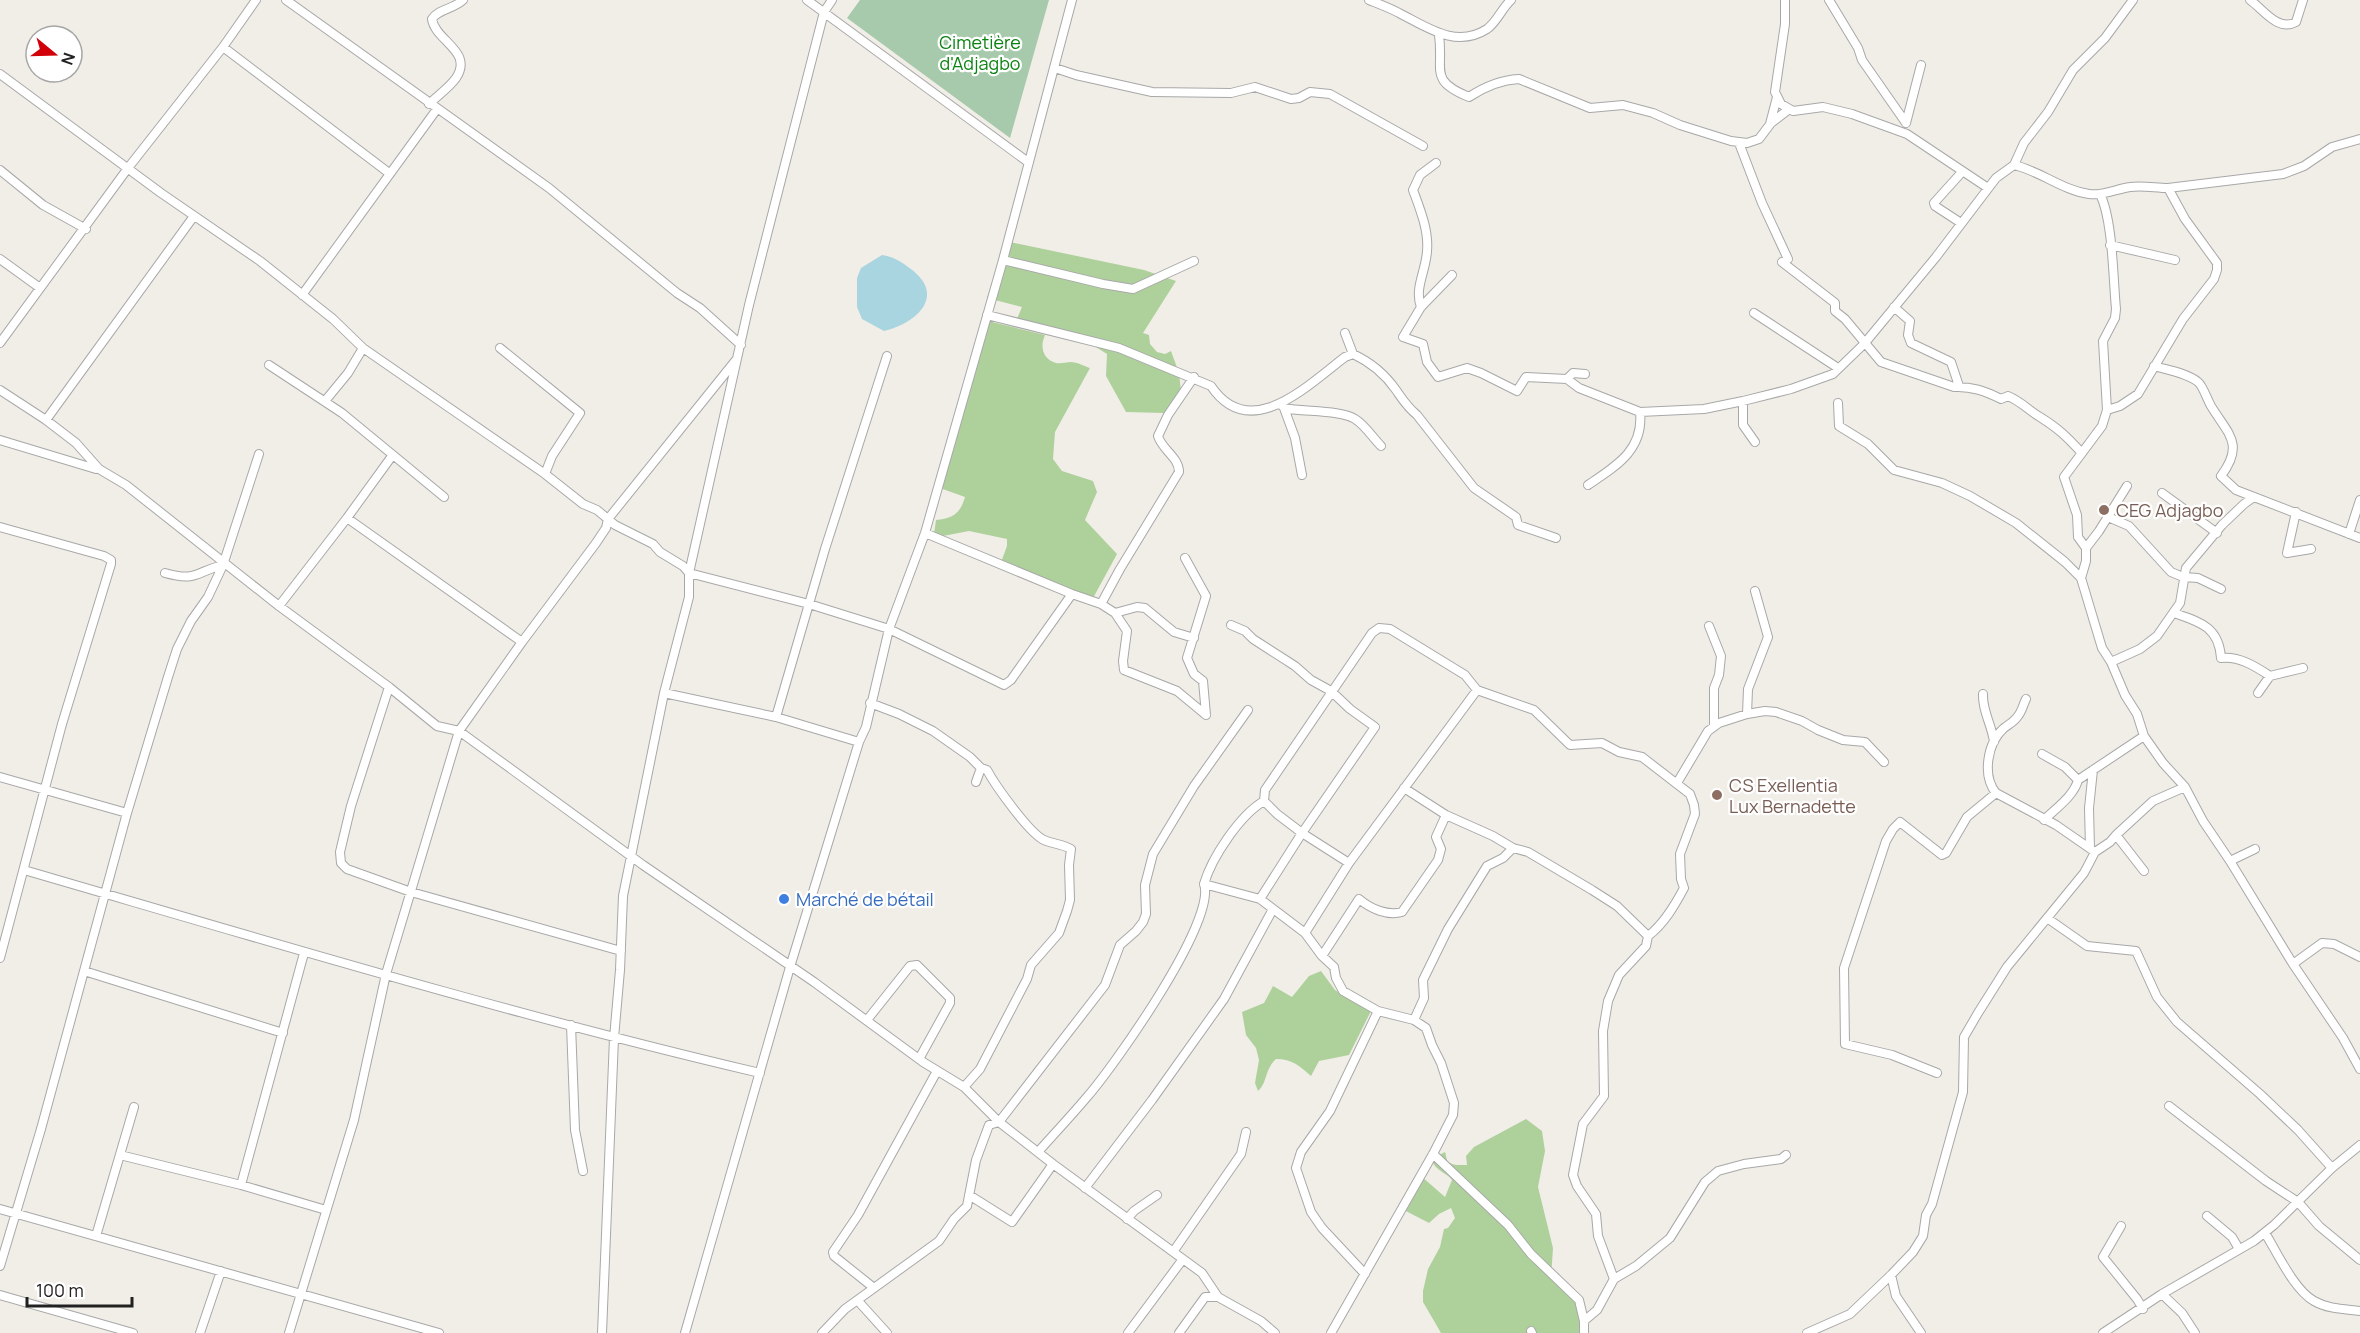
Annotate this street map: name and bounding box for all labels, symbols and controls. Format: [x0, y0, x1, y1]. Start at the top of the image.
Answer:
north arrow [24, 24, 84, 84]
park label: Cimetière d'Adjagbo [939, 30, 1021, 75]
text: N [56, 50, 80, 68]
place label: CEG Adjagbo [2116, 498, 2223, 522]
marker: CEG Adjagbo [2097, 503, 2111, 517]
place label: CS Exellentia Lux Bernadette [1729, 773, 1856, 818]
marker: CS Exellentia Lux Bernadette [1710, 788, 1724, 802]
place label: Marché de bétail [796, 887, 934, 911]
marker: Marché de bétail [777, 892, 791, 906]
scale bar [27, 1270, 132, 1308]
text: 100 m [36, 1278, 84, 1302]

